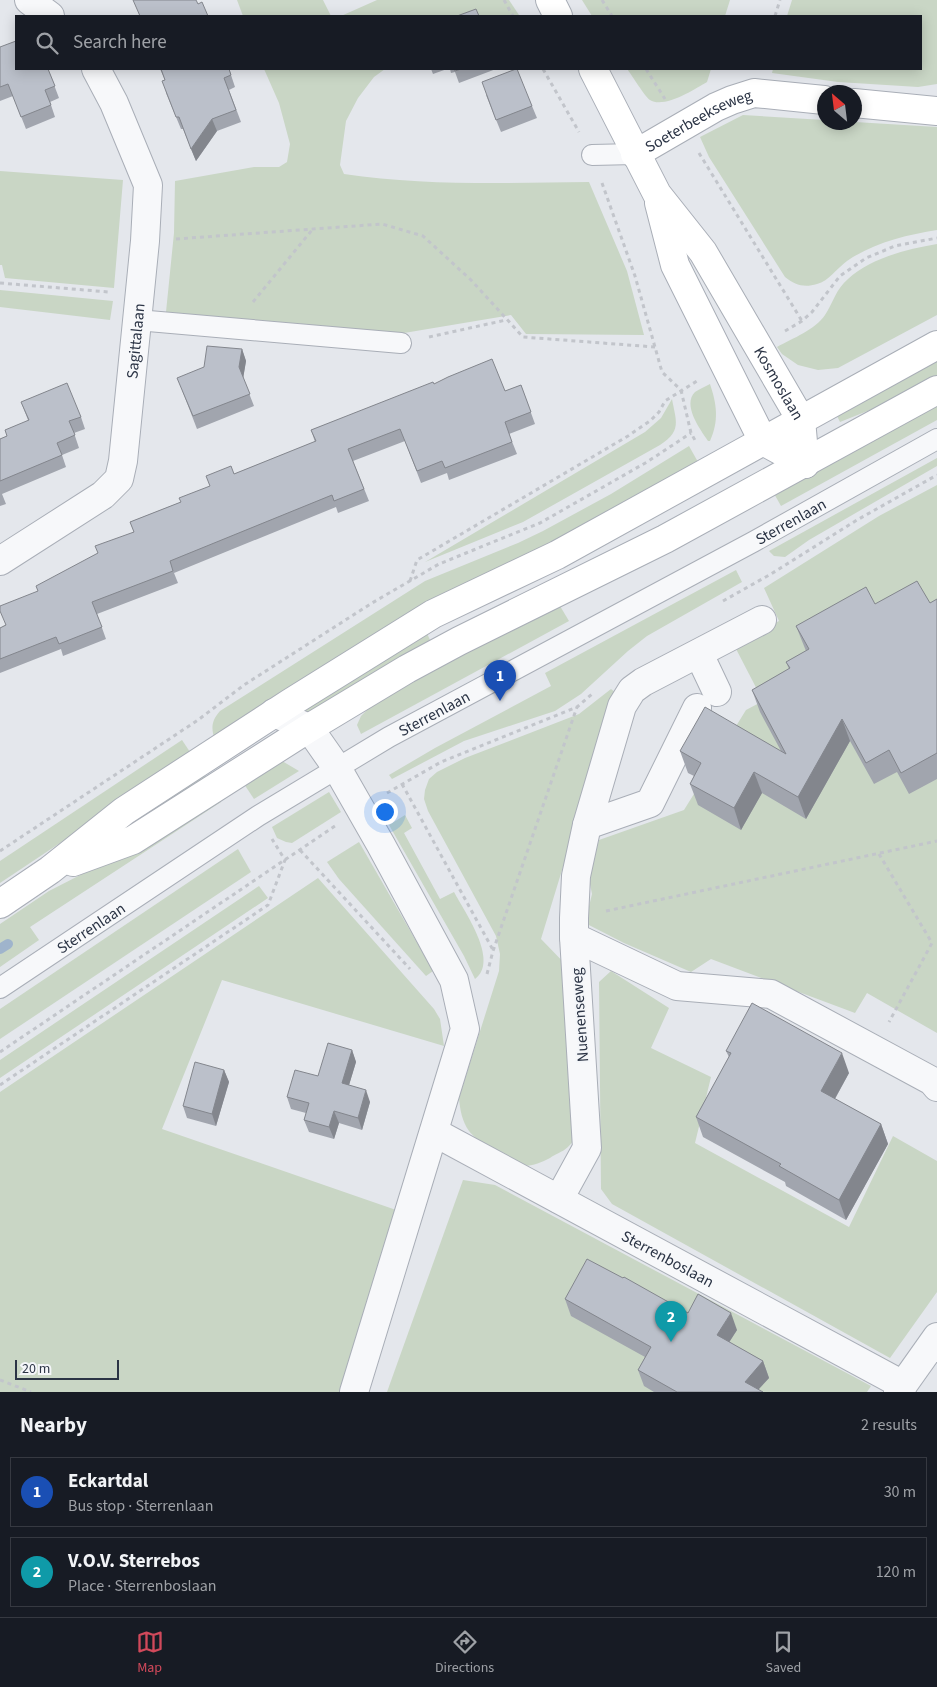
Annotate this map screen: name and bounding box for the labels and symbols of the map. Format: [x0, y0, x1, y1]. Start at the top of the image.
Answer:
street label: Soeterbeekseweg [641, 84, 755, 158]
north arrow [817, 85, 862, 130]
street label: Sagittalaan [121, 302, 151, 380]
street label: Kosmoslaan [748, 342, 809, 424]
street label: Sterrenlaan [752, 493, 830, 551]
pin: 1 [484, 660, 516, 701]
street label: Sterrenlaan [395, 686, 474, 742]
your location [372, 799, 398, 825]
street label: Sterrenlaan [53, 898, 130, 959]
street label: Nuenenseweg [566, 967, 594, 1063]
street label: Sterrenboslaan [617, 1225, 718, 1293]
pin: 2 [655, 1301, 687, 1342]
scale bar [15, 1357, 119, 1380]

